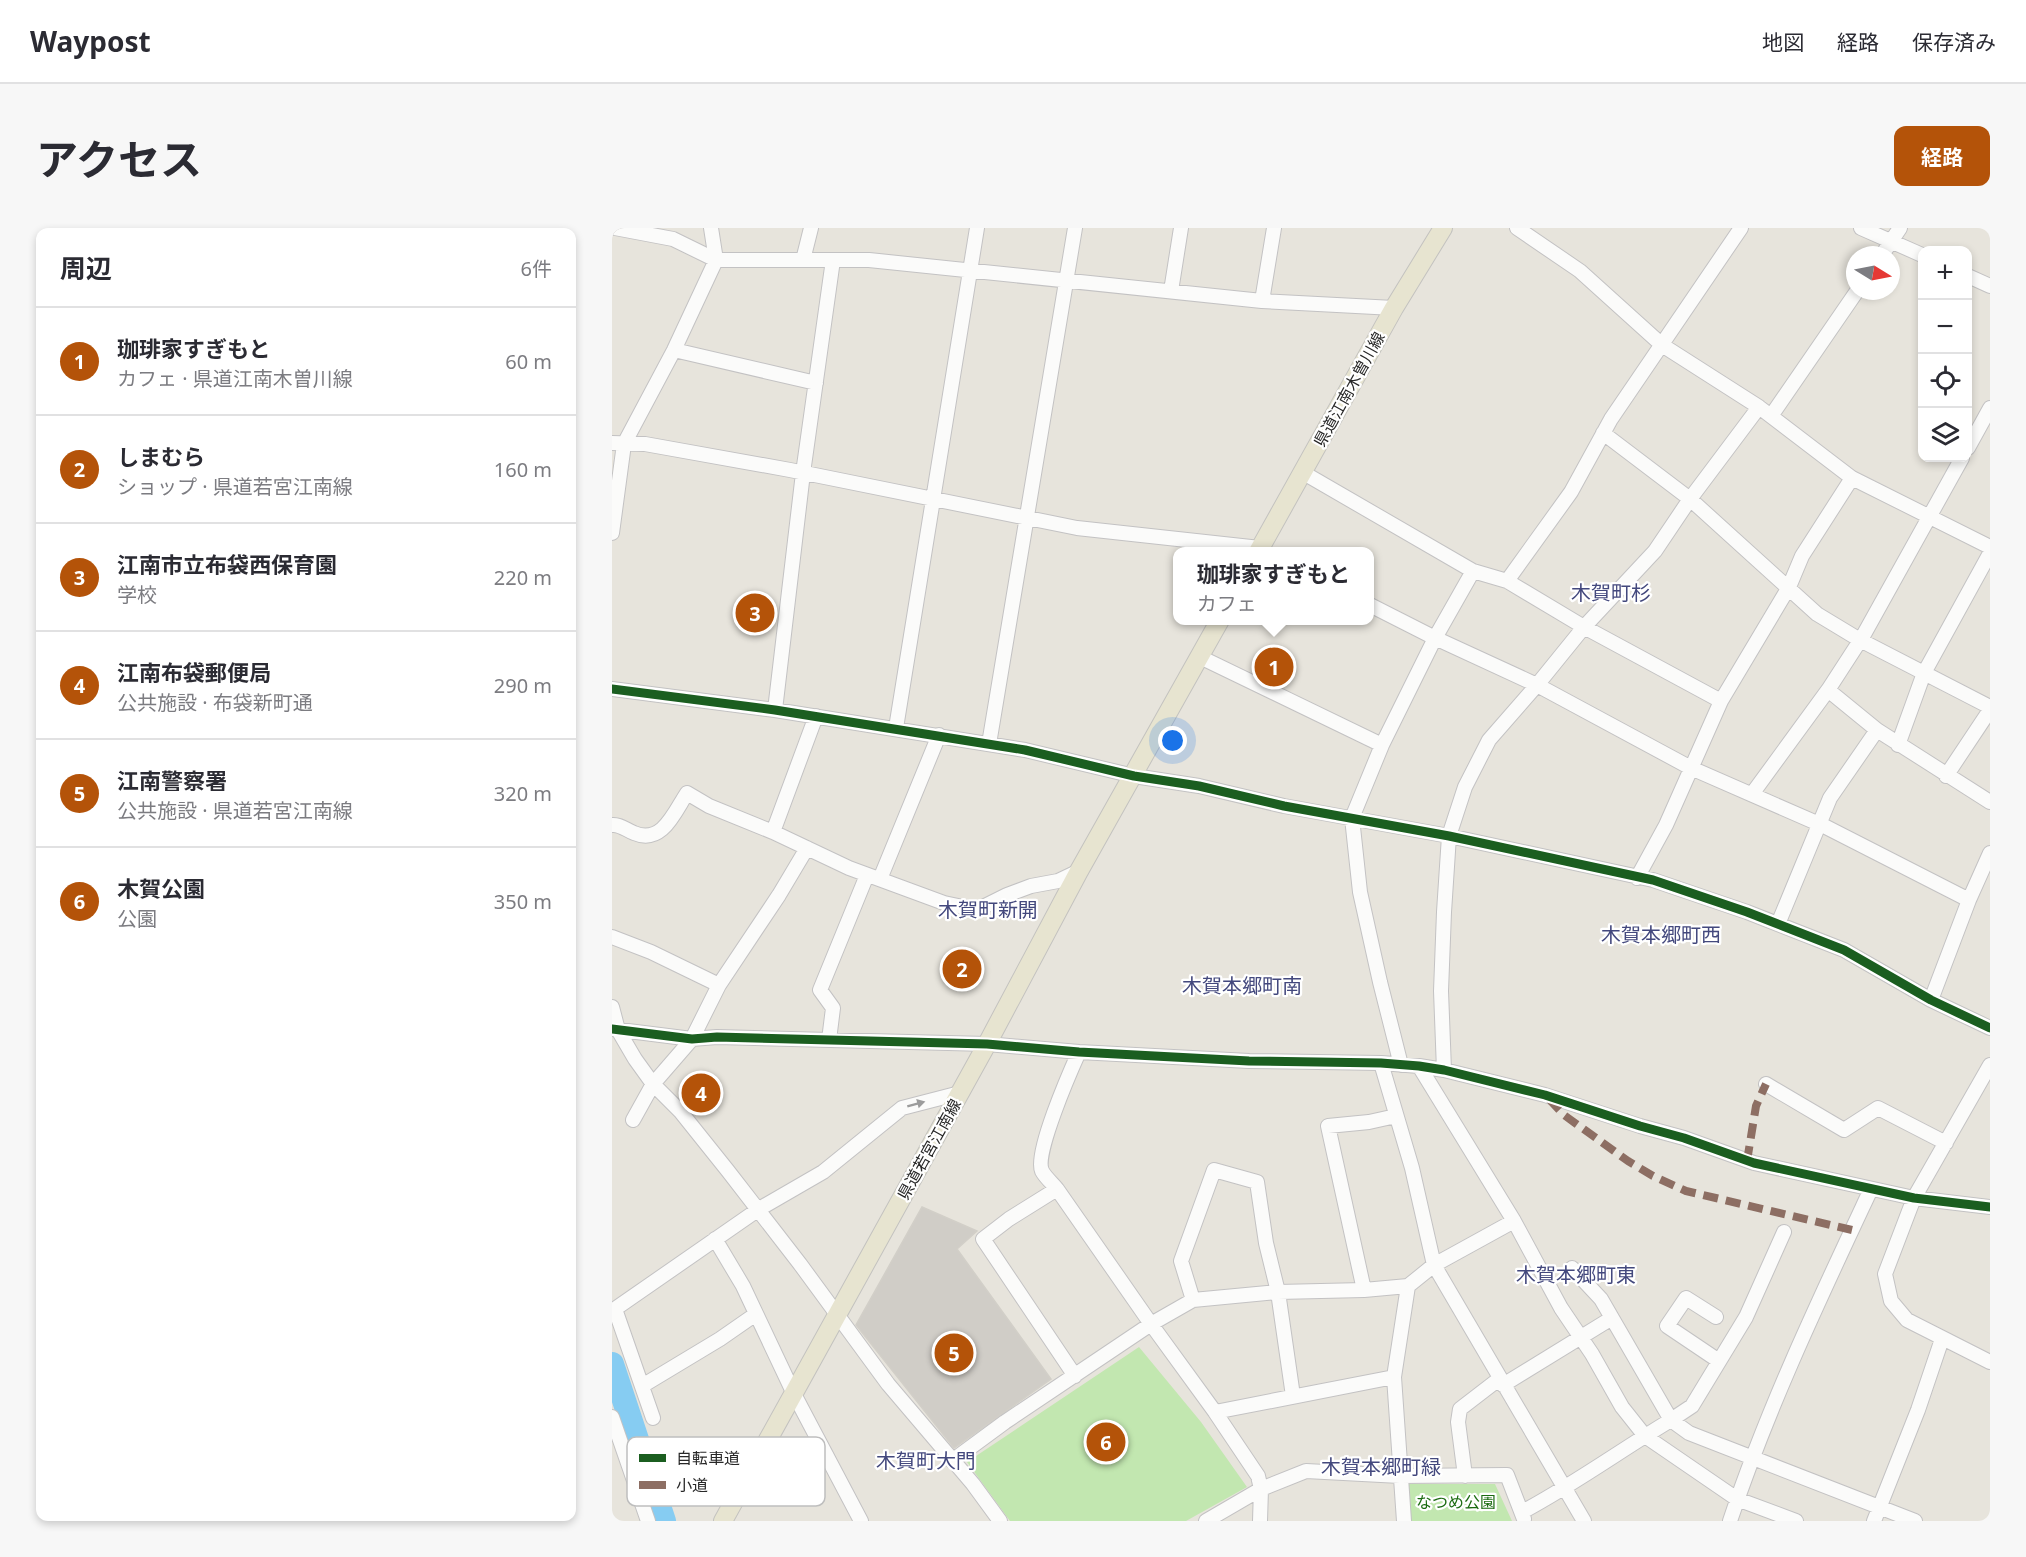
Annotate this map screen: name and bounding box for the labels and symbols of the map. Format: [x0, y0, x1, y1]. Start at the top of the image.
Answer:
north arrow [1846, 246, 1900, 300]
street label: 県道江南木曽川線 [1308, 328, 1390, 450]
district label: 木賀町杉 [1571, 579, 1651, 606]
pin: 3 [736, 590, 774, 636]
pin: 1 [1254, 644, 1294, 690]
your location [1158, 726, 1187, 755]
district label: 木賀町新開 [938, 896, 1038, 923]
district label: 木賀本郷町西 [1601, 921, 1721, 948]
pin: 2 [942, 946, 982, 992]
district label: 木賀本郷町南 [1182, 972, 1302, 999]
pin: 4 [682, 1070, 721, 1116]
street label: 県道若宮江南線 [892, 1095, 966, 1203]
one-way arrow [907, 1099, 925, 1109]
district label: 木賀本郷町東 [1516, 1261, 1636, 1288]
pin: 5 [934, 1330, 974, 1376]
pin: 6 [1086, 1420, 1126, 1464]
legend [627, 1437, 825, 1506]
text: 自転車道 [676, 1447, 740, 1469]
district label: 木賀町大門 [876, 1447, 976, 1474]
district label: 木賀本郷町緑 [1321, 1453, 1441, 1480]
text: 小道 [676, 1474, 708, 1496]
park label: なつめ公園 [1416, 1491, 1496, 1513]

